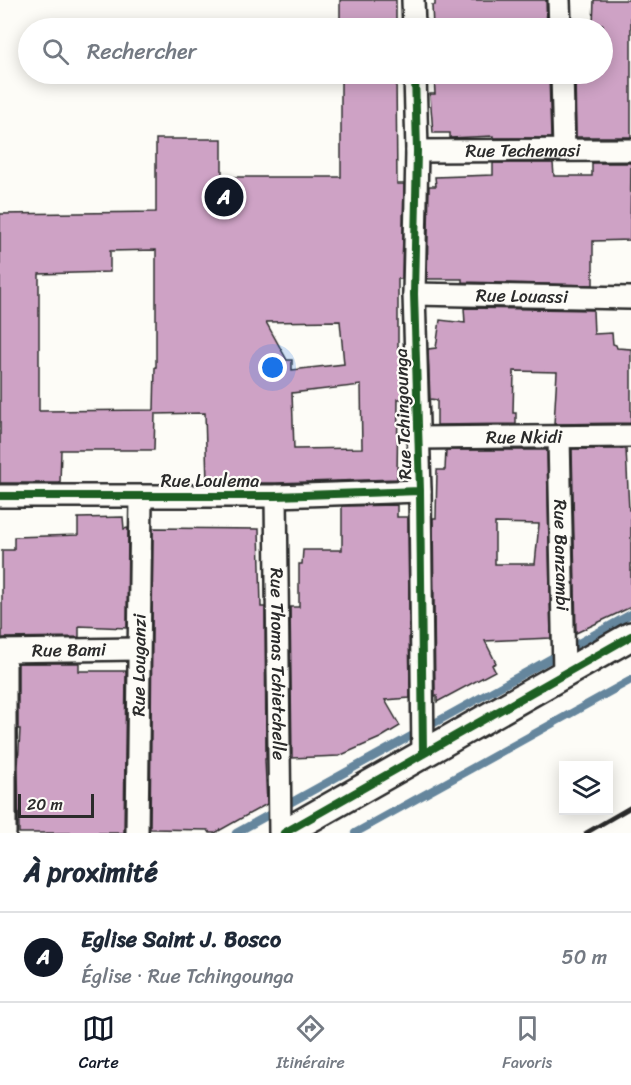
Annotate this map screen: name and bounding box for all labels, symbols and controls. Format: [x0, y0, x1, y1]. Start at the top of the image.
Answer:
search box [18, 18, 613, 84]
text: Rechercher [87, 32, 197, 71]
icon: search [39, 35, 72, 68]
street label: Rue Techemasi [465, 134, 582, 167]
pin: A [204, 174, 244, 220]
street label: Rue Louassi [476, 279, 569, 313]
street label: Rue Tchingounga [385, 348, 421, 480]
your location [258, 353, 287, 382]
street label: Rue Nkidi [486, 421, 563, 453]
street label: Rue Loulema [161, 465, 259, 497]
street label: Rue Banzambi [544, 499, 579, 612]
street label: Rue Thomas Tchietchelle [261, 568, 295, 760]
street label: Rue Louganzi [122, 612, 156, 717]
street label: Rue Bami [32, 633, 107, 667]
map controls [559, 761, 613, 815]
button: layers [559, 761, 613, 815]
text: 20 m [27, 790, 63, 819]
scale bar [18, 791, 94, 818]
text: À proximité [24, 849, 158, 895]
text: Eglise Saint J. Bosco [81, 920, 281, 959]
text: A [37, 940, 50, 975]
text: 50 m [562, 940, 607, 975]
text: Église · Rue Tchingounga [81, 959, 294, 994]
tab: Carte [79, 1012, 119, 1077]
tab: Itinéraire [276, 1012, 345, 1077]
tab: Favoris [502, 1012, 552, 1077]

